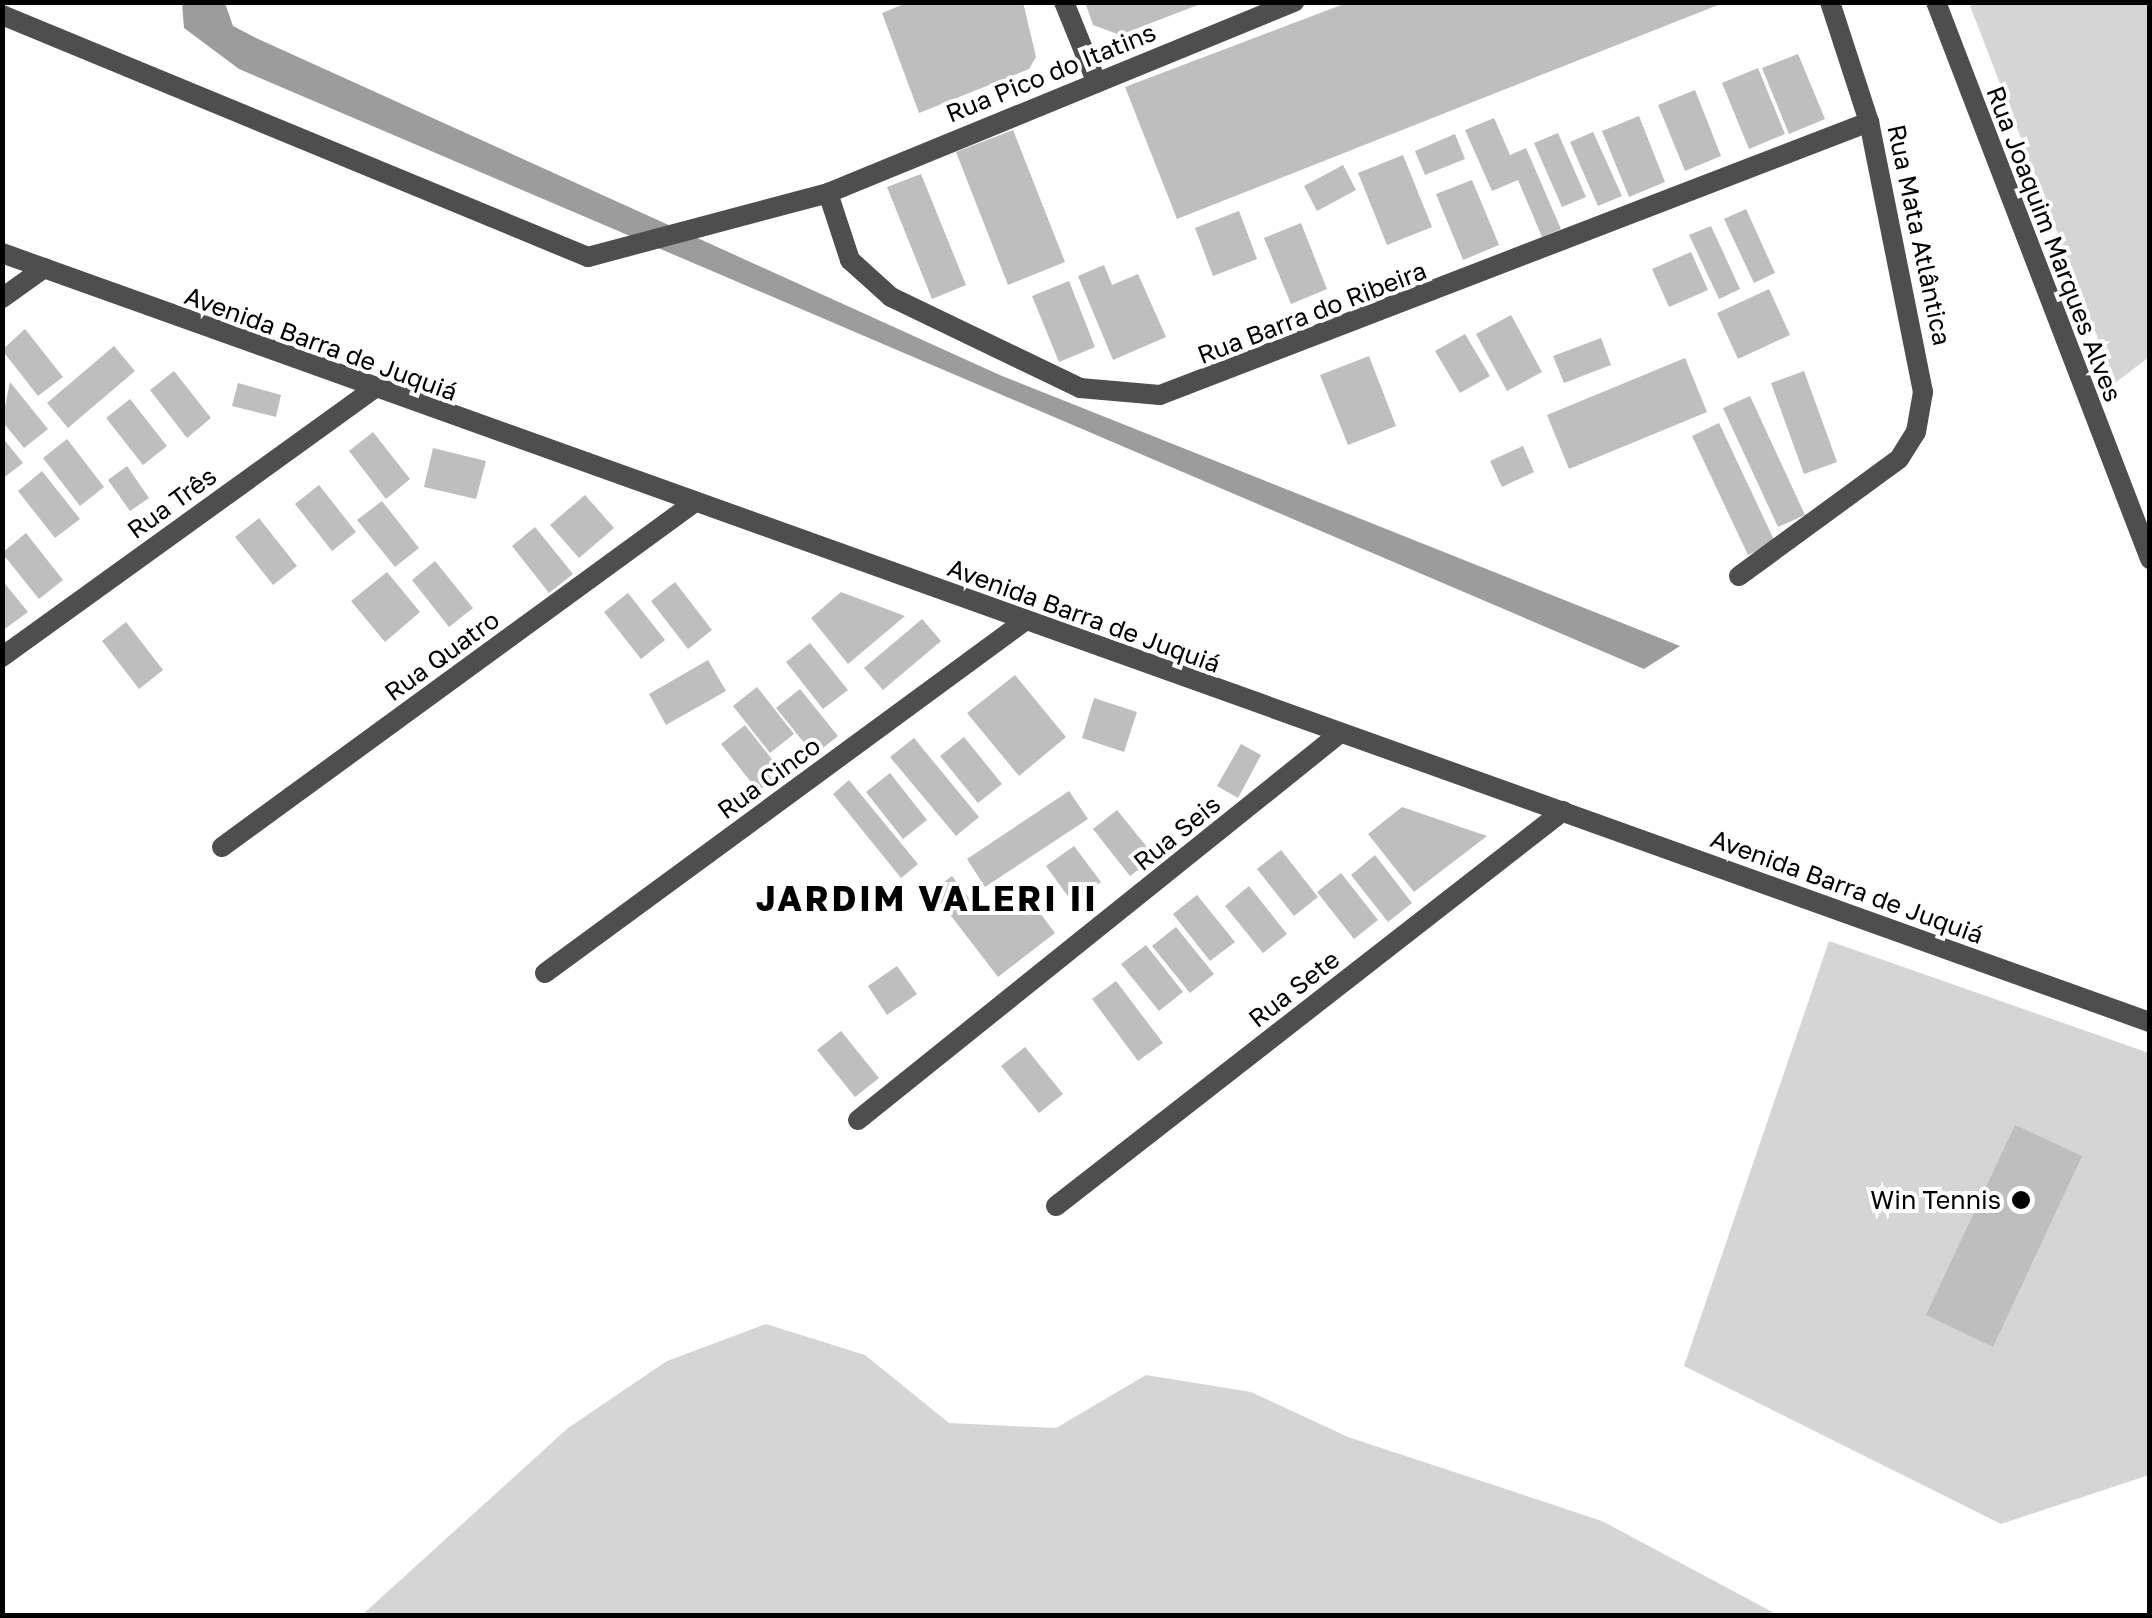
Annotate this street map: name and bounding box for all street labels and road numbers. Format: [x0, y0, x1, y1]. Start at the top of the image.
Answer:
street label: Rua Pico do Itatins [942, 17, 1160, 129]
street label: Rua Joaquim Marques Alves [1980, 82, 2128, 406]
street label: Rua Mata Atlântica [1881, 122, 1957, 348]
street label: Rua Barra do Ribeira [1193, 255, 1431, 371]
street label: Avenida Barra de Juquiá [181, 281, 461, 407]
street label: Rua Três [122, 461, 222, 545]
street label: Avenida Barra de Juquiá [944, 553, 1224, 679]
street label: Rua Quatro [379, 604, 505, 708]
street label: Rua Cinco [712, 731, 826, 825]
street label: Rua Seis [1128, 789, 1226, 877]
street label: Avenida Barra de Juquiá [1707, 824, 1987, 950]
street label: Rua Sete [1243, 944, 1345, 1034]

